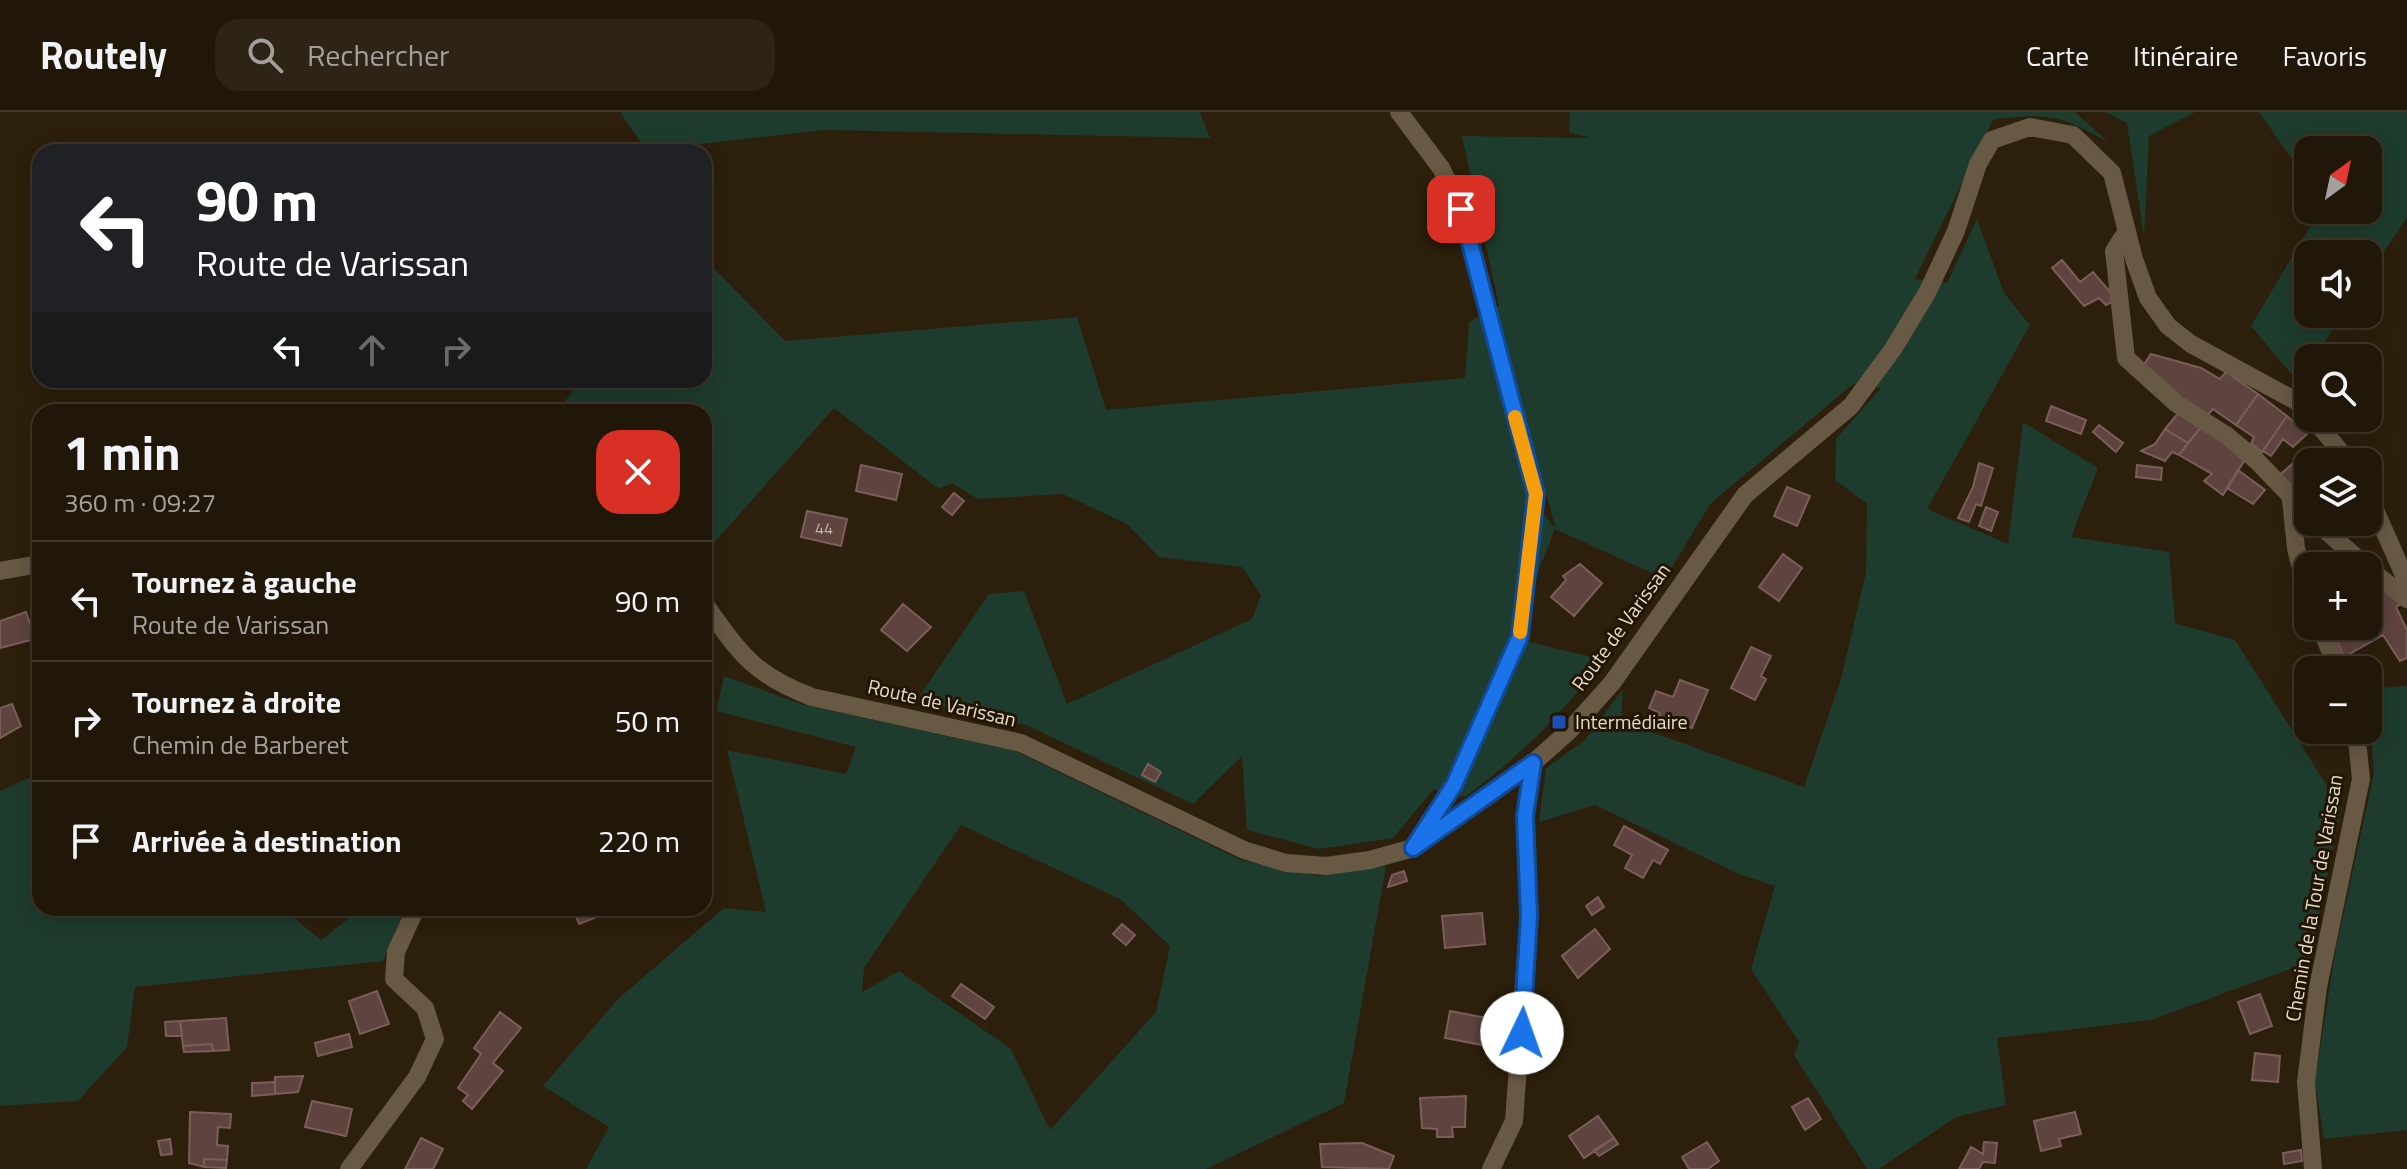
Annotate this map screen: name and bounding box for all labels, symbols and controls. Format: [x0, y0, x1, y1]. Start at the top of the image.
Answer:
search box [215, 19, 775, 91]
text: Routely [40, 26, 167, 84]
text: Rechercher [307, 32, 449, 78]
icon: search [243, 33, 287, 77]
text: Carte [2026, 34, 2089, 77]
text: Itinéraire [2133, 34, 2238, 77]
text: Favoris [2282, 34, 2367, 77]
north arrow [2294, 136, 2382, 224]
map controls [2294, 136, 2382, 744]
text: 90 m [196, 158, 318, 243]
pin [1427, 175, 1495, 243]
icon: left [64, 176, 168, 280]
icon: arrive [1439, 187, 1483, 231]
text: Route de Varissan [196, 235, 469, 290]
button: sound [2294, 240, 2382, 328]
icon: left [266, 328, 310, 372]
icon: ahead [350, 328, 394, 372]
icon: right [434, 328, 478, 372]
button: search [2294, 344, 2382, 432]
text: 1 min [64, 416, 181, 489]
button: close [596, 430, 680, 514]
button: layers [2294, 448, 2382, 536]
text: 360 m · 09:27 [64, 483, 216, 522]
house number: 44 [815, 516, 833, 540]
button: + [2294, 552, 2382, 640]
street label: Route de Varissan [1563, 556, 1678, 697]
text: Tournez à gauche [132, 559, 357, 605]
text: 90 m [615, 578, 680, 624]
icon: left [64, 579, 108, 623]
text: Route de Varissan [132, 605, 329, 644]
button: − [2294, 656, 2382, 744]
street label: Route de Varissan [865, 670, 1020, 735]
text: Tournez à droite [132, 679, 341, 725]
text: 50 m [615, 698, 680, 744]
icon: right [64, 699, 108, 743]
place label: Intermédiaire [1575, 706, 1688, 737]
marker: Intermédiaire [1550, 713, 1568, 731]
text: Chemin de Barberet [132, 725, 349, 764]
street label: Chemin de la Tour de Varissan [2277, 772, 2350, 1024]
text: Arrivée à destination [132, 818, 402, 864]
text: 220 m [598, 818, 680, 864]
icon: arrive [64, 819, 108, 863]
position arrow [1480, 991, 1564, 1075]

